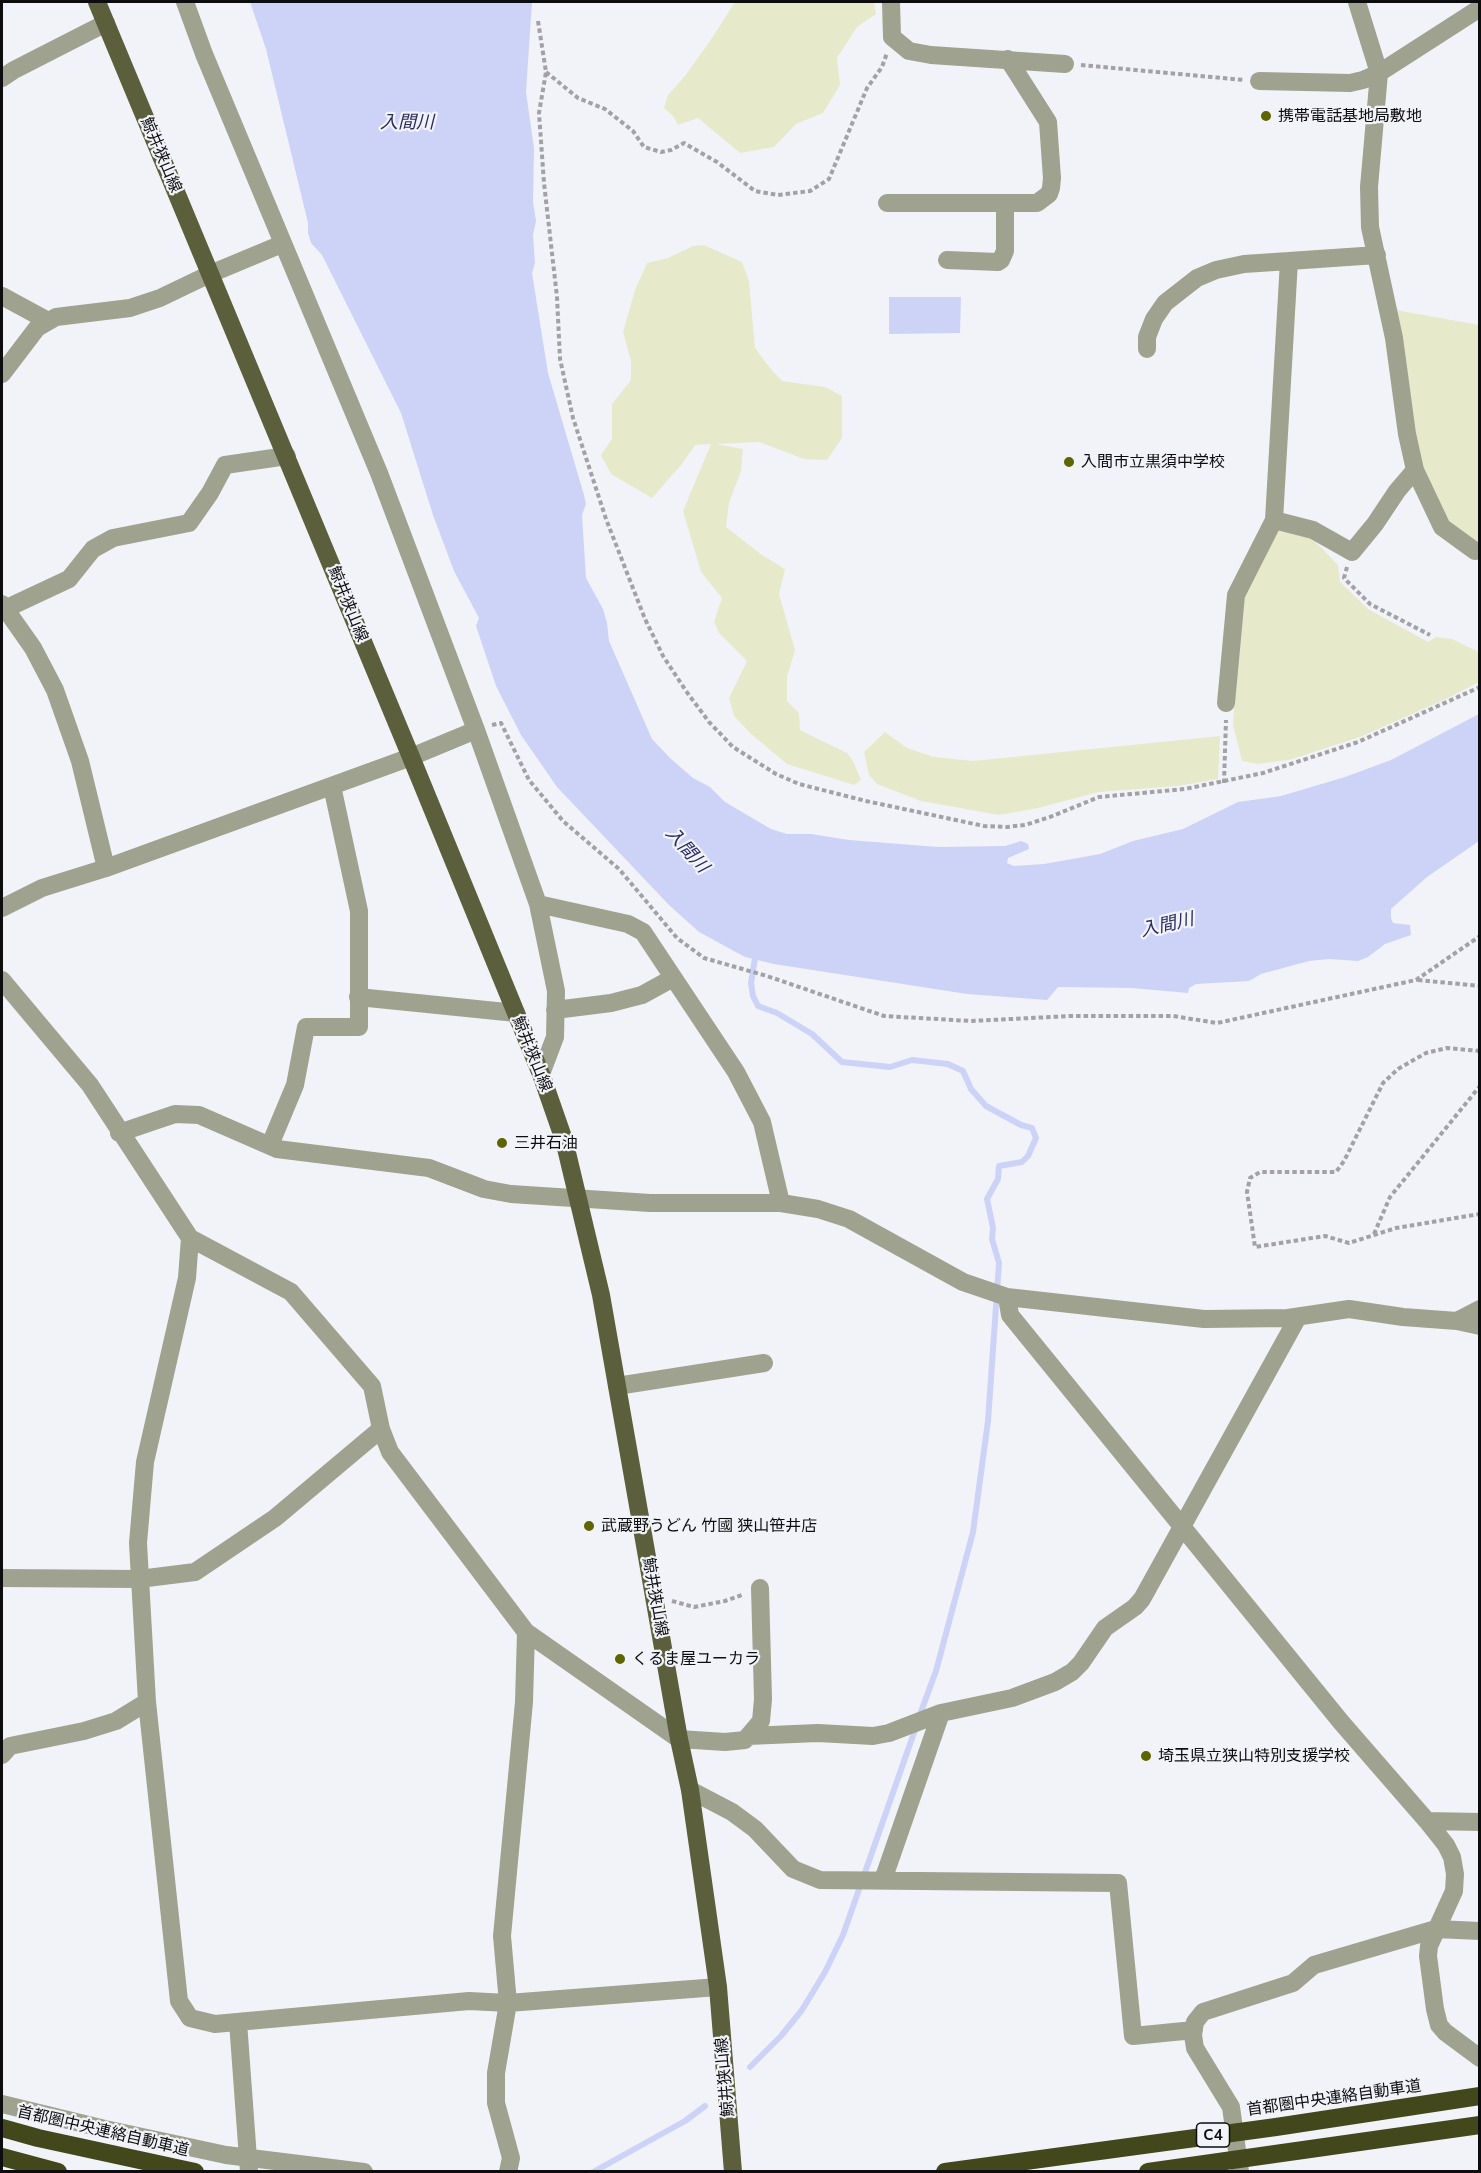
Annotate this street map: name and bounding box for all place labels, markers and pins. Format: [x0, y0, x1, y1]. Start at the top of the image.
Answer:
place label: 携帯電話基地局敷地 [1278, 106, 1422, 126]
marker: 携帯電話基地局敷地 [1259, 109, 1273, 123]
place label: 入間市立黒須中学校 [1081, 452, 1225, 472]
marker: 入間市立黒須中学校 [1062, 455, 1076, 469]
place label: 三井石油 [514, 1133, 578, 1153]
marker: 三井石油 [495, 1136, 509, 1150]
place label: 武蔵野うどん 竹國 狭山笹井店 [601, 1516, 817, 1536]
marker: 武蔵野うどん 竹國 狭山笹井店 [582, 1519, 596, 1533]
place label: くるま屋ユーカラ [632, 1649, 760, 1669]
marker: くるま屋ユーカラ [613, 1652, 627, 1666]
place label: 埼玉県立狭山特別支援学校 [1158, 1746, 1350, 1766]
marker: 埼玉県立狭山特別支援学校 [1139, 1749, 1153, 1763]

